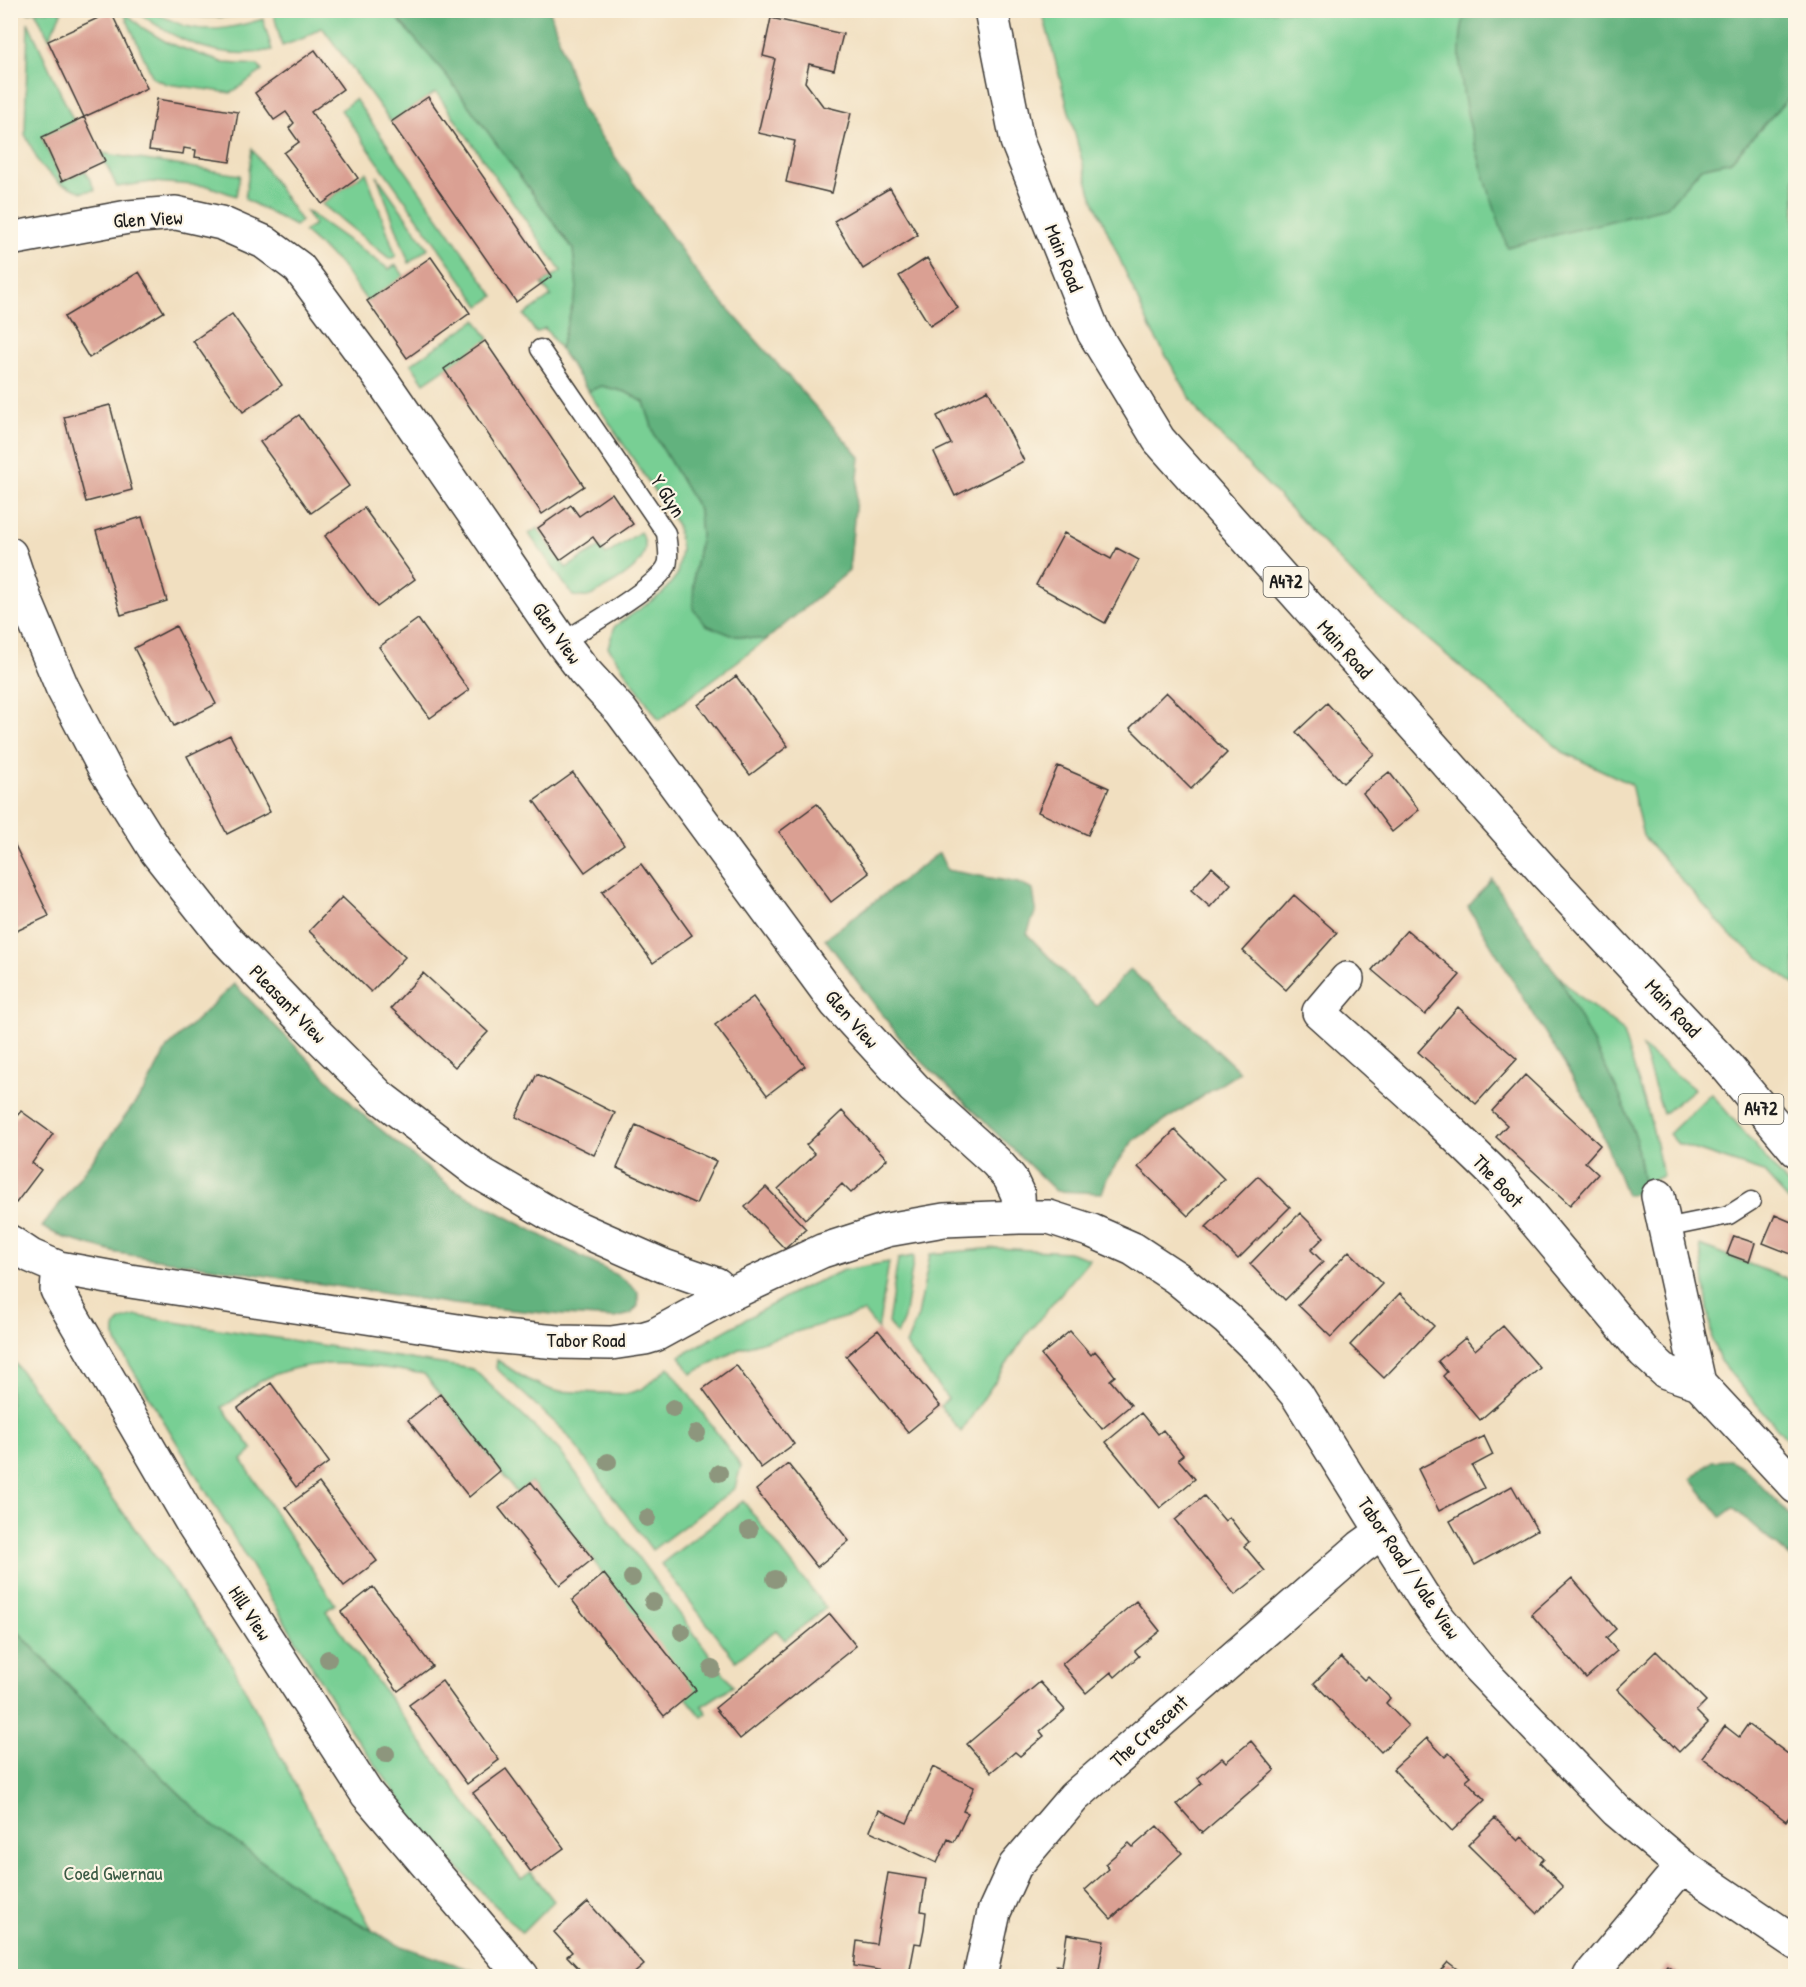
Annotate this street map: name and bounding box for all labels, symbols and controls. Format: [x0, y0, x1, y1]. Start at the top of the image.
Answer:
street label: Glen View [113, 203, 183, 234]
street label: Main Road [1039, 220, 1090, 296]
street label: Y Glyn [645, 469, 692, 522]
road number: A472 [1264, 567, 1308, 597]
street label: Glen View [526, 597, 588, 669]
street label: Main Road [1312, 613, 1379, 684]
street label: Pleasant View [244, 958, 333, 1049]
street label: Main Road [1639, 973, 1707, 1043]
street label: Glen View [819, 984, 885, 1054]
road number: A472 [1738, 1094, 1784, 1124]
street label: The Boot [1467, 1148, 1531, 1214]
street label: Tabor Road [547, 1326, 625, 1353]
street label: Tabor Road / Vale View [1352, 1491, 1467, 1644]
street label: Hill View [223, 1580, 278, 1645]
street label: The Crescent [1104, 1688, 1194, 1773]
park label: Coed Gwernau [64, 1859, 162, 1886]

